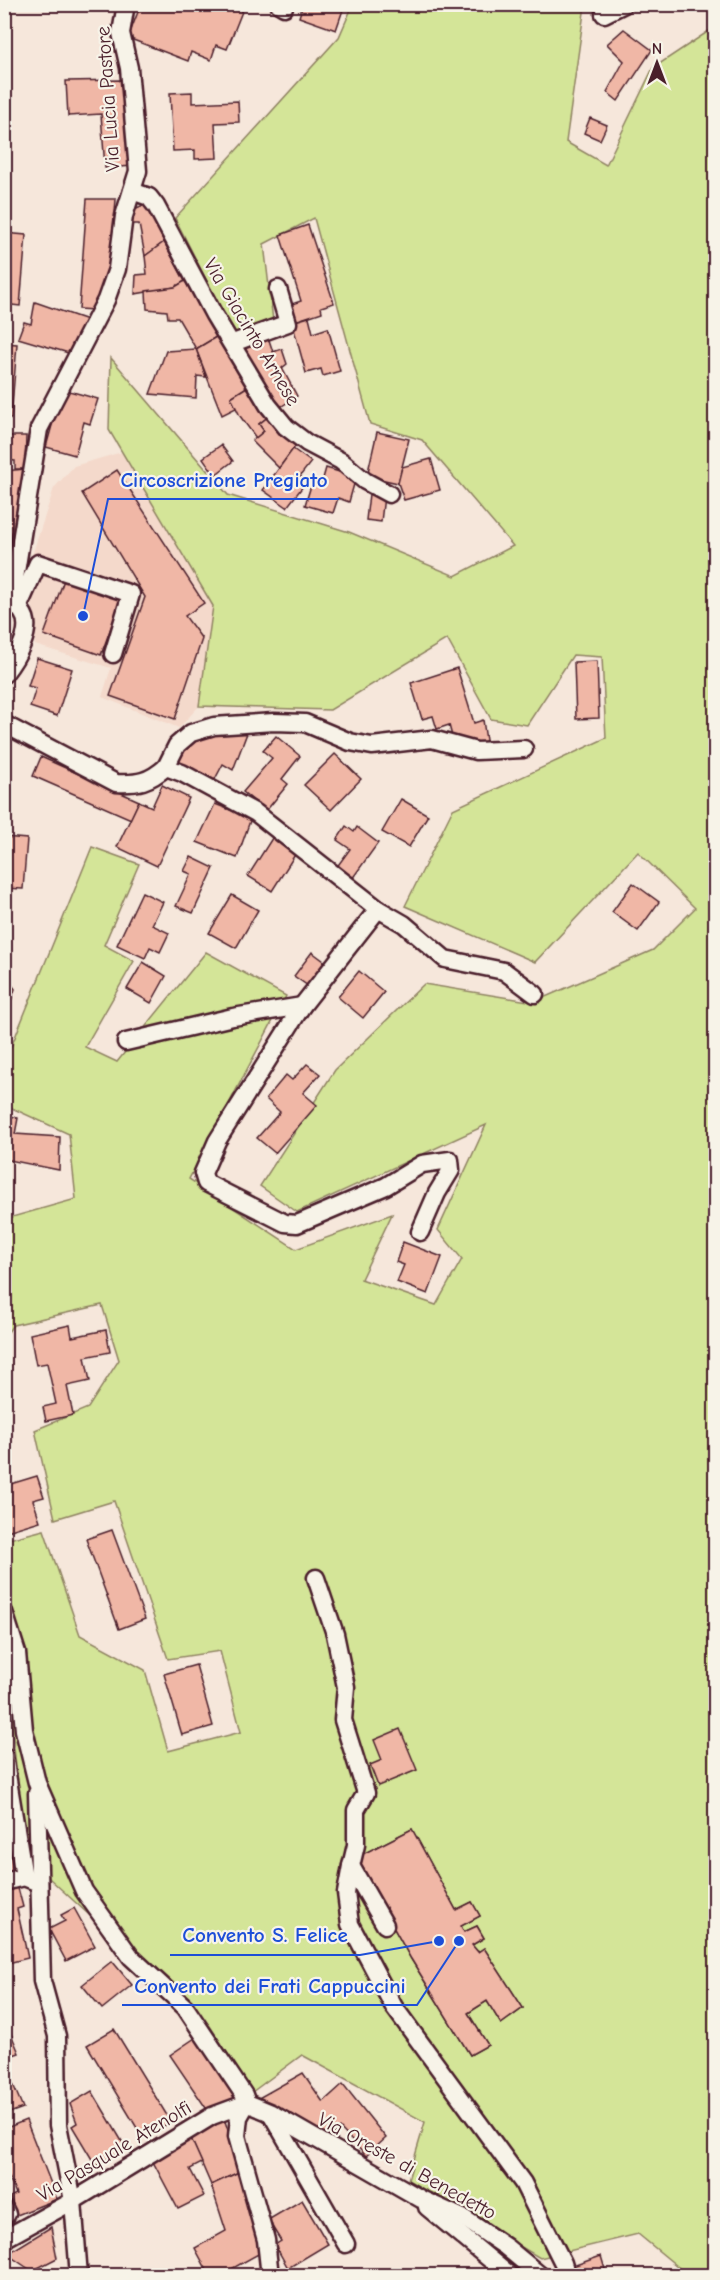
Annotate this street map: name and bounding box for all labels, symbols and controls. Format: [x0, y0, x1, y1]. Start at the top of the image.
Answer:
street label: Via Lucia Pastore [91, 26, 125, 172]
north arrow [627, 33, 687, 93]
text: N [652, 40, 662, 58]
street label: Via Giacinto Arnese [199, 254, 305, 410]
callout: Circoscrizione Pregiato [108, 460, 339, 499]
text: Circoscrizione Pregiato [120, 468, 328, 492]
callout: Convento S. Felice [170, 1916, 360, 1955]
text: Convento S. Felice [182, 1923, 348, 1947]
callout: Convento dei Frati Cappuccini [122, 1966, 417, 2005]
text: Convento dei Frati Cappuccini [134, 1974, 406, 1998]
street label: Via Pasquale Atenolfi [33, 2096, 195, 2206]
street label: Via Oreste di Benedetto [314, 2107, 500, 2225]

